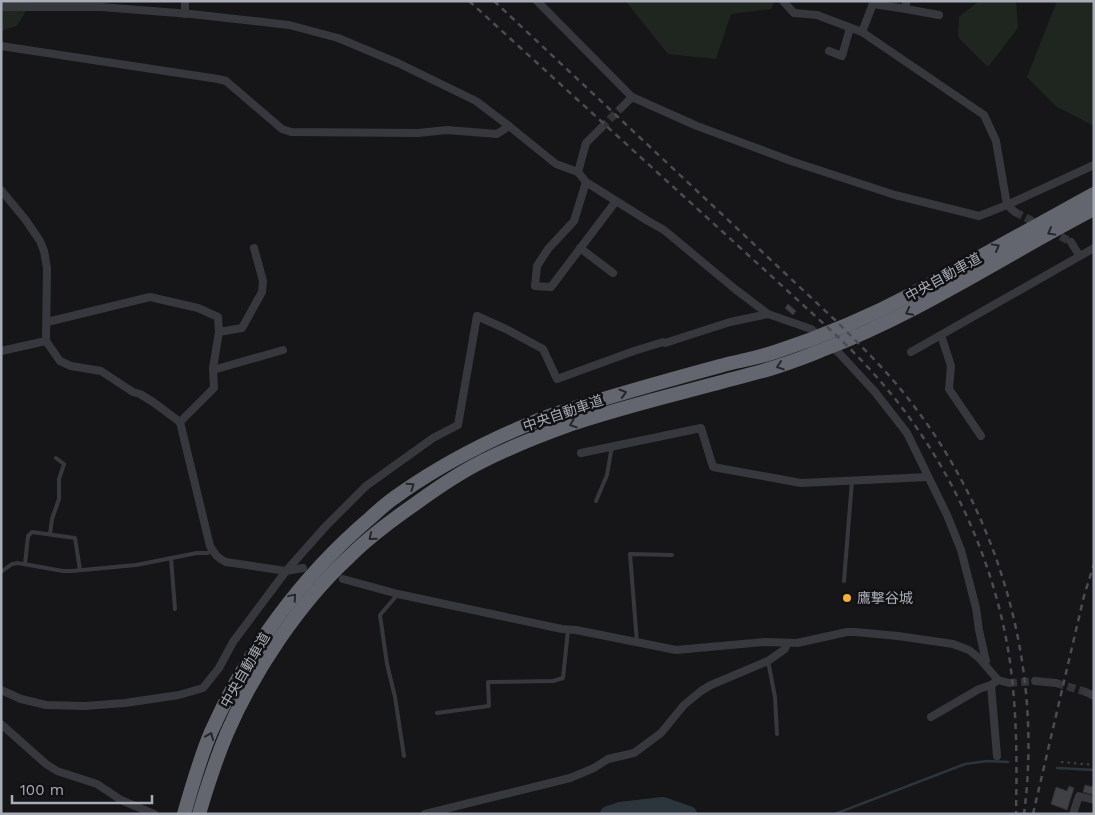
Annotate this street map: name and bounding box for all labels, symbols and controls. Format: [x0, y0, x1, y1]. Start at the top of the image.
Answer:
one-way arrow [1047, 226, 1056, 236]
one-way arrow [991, 243, 1000, 253]
street label: 中央自動車道 [902, 250, 984, 304]
one-way arrow [905, 306, 914, 316]
one-way arrow [776, 360, 784, 370]
one-way arrow [618, 389, 626, 399]
street label: 中央自動車道 [521, 392, 605, 434]
one-way arrow [569, 418, 578, 428]
one-way arrow [406, 483, 415, 493]
one-way arrow [368, 532, 377, 541]
place label: 鷹撃谷城 [857, 590, 913, 606]
marker: 鷹撃谷城 [841, 592, 853, 604]
one-way arrow [288, 594, 296, 603]
street label: 中央自動車道 [217, 630, 273, 710]
one-way arrow [204, 732, 214, 741]
scale bar [12, 772, 152, 804]
text: 100 m [20, 781, 64, 799]

